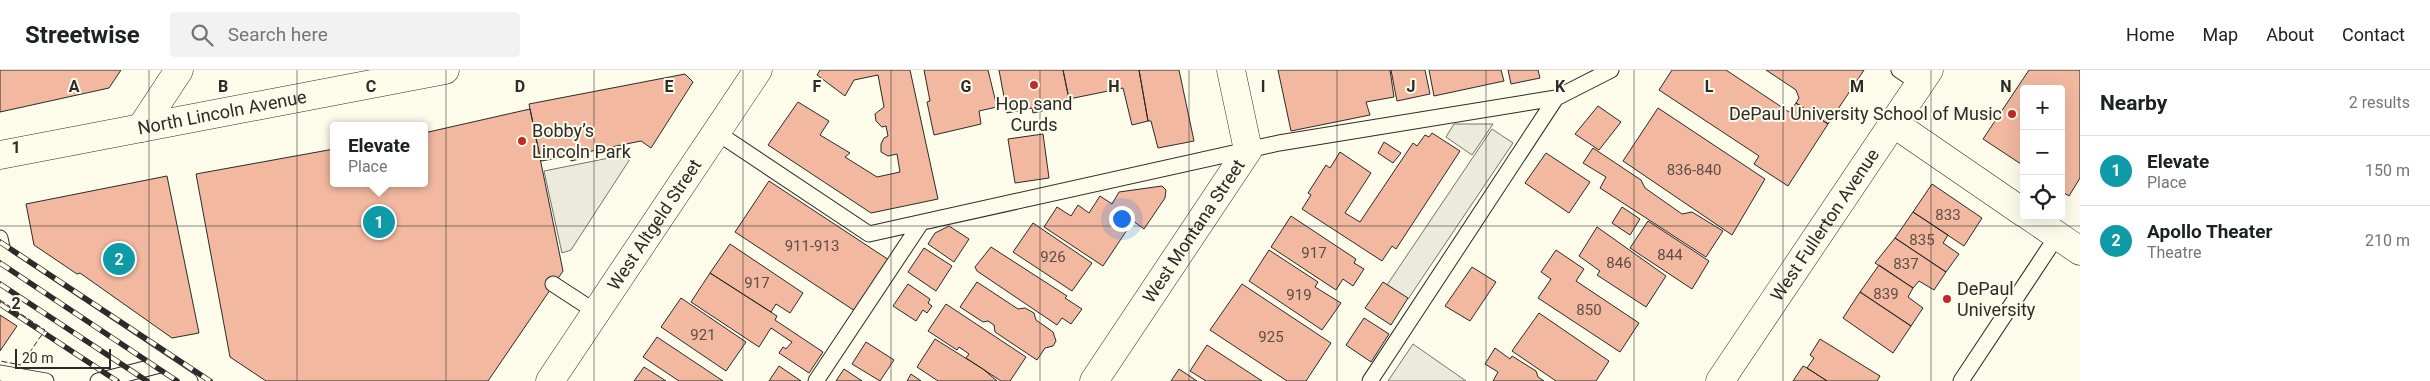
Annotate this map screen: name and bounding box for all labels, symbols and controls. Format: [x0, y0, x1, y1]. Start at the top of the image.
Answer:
search box [170, 12, 520, 57]
text: Streetwise [25, 21, 140, 49]
icon: search [188, 21, 216, 49]
text: Search here [228, 23, 328, 46]
text: Home [2126, 24, 2175, 45]
text: Map [2203, 24, 2238, 45]
text: About [2266, 24, 2314, 45]
text: Contact [2342, 24, 2405, 45]
text: A [69, 77, 80, 96]
text: B [218, 77, 228, 96]
text: C [366, 77, 376, 96]
text: D [515, 77, 525, 96]
text: E [665, 77, 674, 96]
text: F [813, 77, 822, 96]
text: G [961, 77, 972, 96]
text: H [1108, 77, 1120, 96]
text: I [1261, 77, 1265, 96]
text: J [1407, 77, 1415, 96]
text: K [1555, 77, 1566, 96]
text: L [1705, 77, 1714, 96]
text: M [1850, 77, 1864, 96]
text: N [2000, 77, 2012, 96]
marker: Hop sand Curds [1028, 79, 1040, 91]
map controls [2020, 85, 2065, 220]
button: + [2020, 85, 2065, 130]
street label: North Lincoln Avenue [136, 86, 308, 138]
text: Nearby [2100, 91, 2167, 115]
place label: Hop sand Curds [996, 93, 1072, 135]
text: 2 results [2349, 93, 2410, 112]
place label: DePaul University School of Music [1729, 103, 2002, 124]
marker: DePaul University School of Music [2006, 108, 2018, 120]
place label: Bobby’s Lincoln Park [532, 120, 632, 162]
popup [330, 122, 428, 187]
button: − [2020, 130, 2065, 175]
text: Elevate [348, 134, 410, 157]
marker: Bobby’s Lincoln Park [516, 135, 528, 147]
text: 1 [11, 138, 21, 157]
street label: West Fullerton Avenue [1766, 145, 1883, 305]
text: Elevate [2147, 150, 2209, 173]
street label: West Altgeld Street [603, 155, 705, 294]
street label: West Montana Street [1138, 155, 1249, 307]
text: Place [348, 157, 387, 176]
house number: 836-840 [1667, 161, 1721, 179]
text: 1 [2111, 161, 2121, 180]
text: 150 m [2365, 161, 2410, 180]
text: Place [2147, 173, 2187, 192]
button: locate [2020, 175, 2065, 220]
pin: 1 [363, 203, 395, 241]
your location [1109, 206, 1135, 232]
house number: 833 [1935, 206, 1961, 224]
text: Apollo Theater [2147, 220, 2272, 243]
house number: 835 [1909, 231, 1935, 249]
text: 2 [2111, 231, 2121, 250]
text: 210 m [2365, 231, 2410, 250]
house number: 911-913 [785, 237, 839, 255]
pin: 2 [103, 240, 135, 278]
text: Theatre [2147, 243, 2202, 262]
house number: 917 [1301, 244, 1327, 262]
house number: 844 [1657, 246, 1683, 264]
house number: 926 [1040, 248, 1066, 266]
house number: 846 [1606, 254, 1632, 272]
house number: 837 [1893, 255, 1919, 273]
house number: 917 [744, 274, 770, 292]
place label: DePaul University [1957, 278, 2036, 320]
house number: 839 [1873, 285, 1899, 303]
house number: 919 [1286, 286, 1312, 304]
marker: DePaul University [1941, 293, 1953, 305]
text: 2 [11, 294, 21, 313]
house number: 850 [1576, 301, 1602, 319]
house number: 921 [690, 326, 716, 344]
house number: 925 [1258, 328, 1284, 346]
scale bar [15, 346, 111, 369]
text: 20 m [22, 350, 54, 366]

